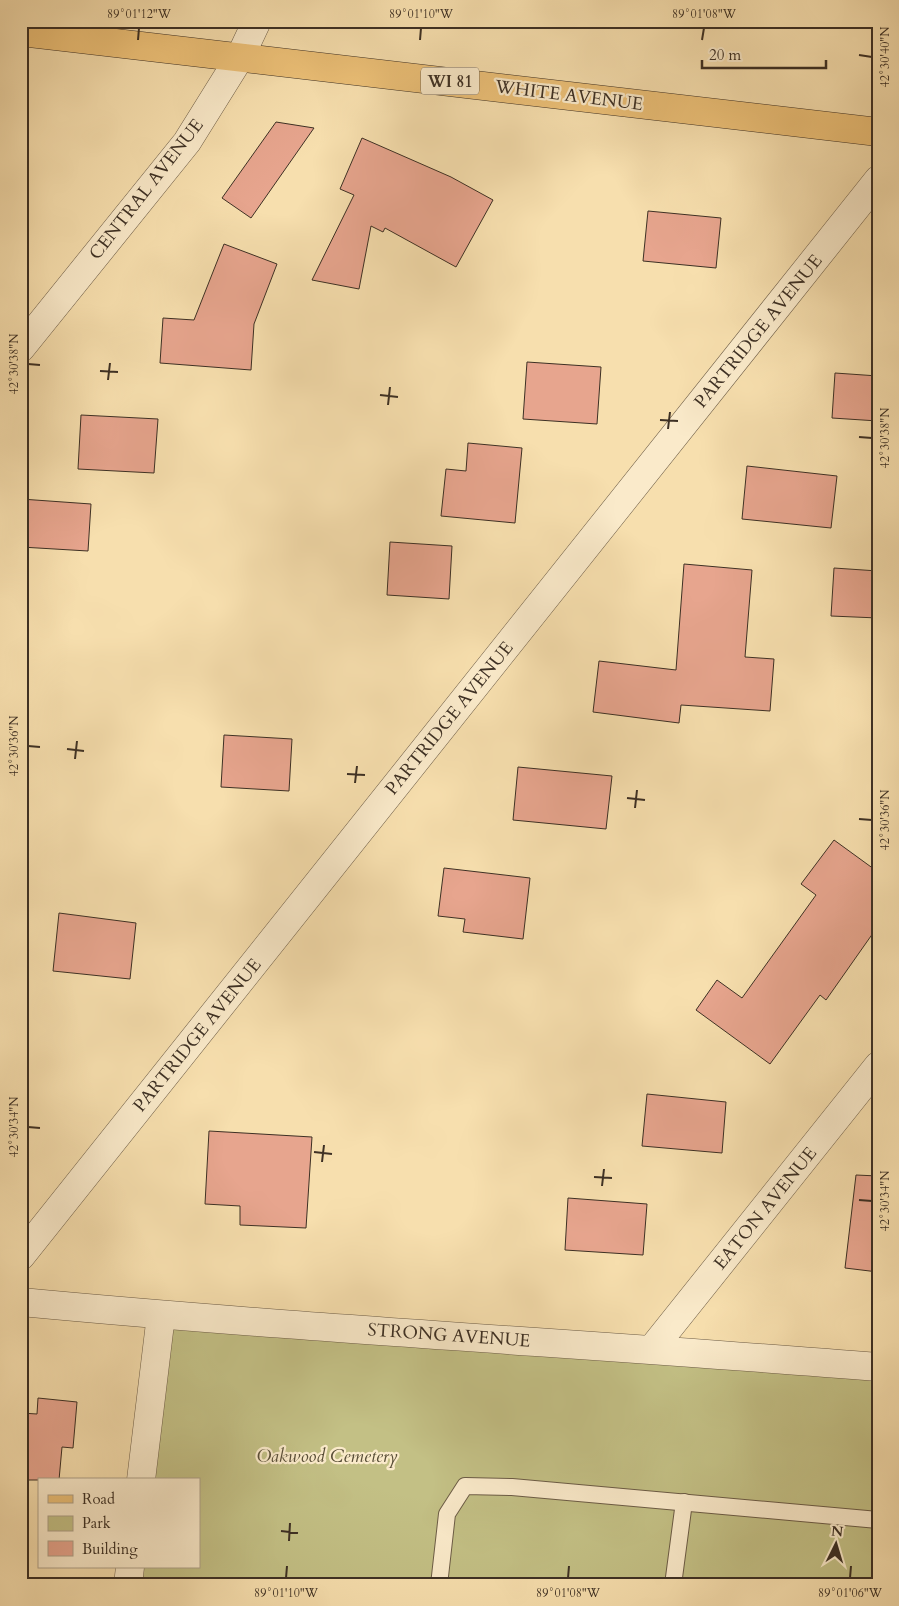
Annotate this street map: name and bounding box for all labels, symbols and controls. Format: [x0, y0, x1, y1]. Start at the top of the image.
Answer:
text: 89°01'12"W [107, 6, 172, 22]
text: 89°01'10"W [389, 6, 454, 22]
text: 89°01'08"W [672, 6, 737, 22]
text: 42°30'40"N [877, 26, 893, 87]
scale bar [702, 38, 825, 70]
text: 20 m [709, 45, 741, 65]
road number: WI 81 [421, 68, 479, 94]
street label: WHITE AVENUE [493, 74, 644, 117]
street label: CENTRAL AVENUE [83, 114, 209, 265]
street label: PARTRIDGE AVENUE [689, 249, 828, 413]
text: 42°30'38"N [6, 333, 22, 394]
text: 42°30'38"N [877, 407, 893, 468]
street label: PARTRIDGE AVENUE [380, 636, 519, 800]
text: 42°30'36"N [6, 715, 22, 776]
text: 42°30'36"N [877, 789, 893, 850]
street label: PARTRIDGE AVENUE [128, 953, 267, 1117]
text: 42°30'34"N [6, 1096, 22, 1157]
street label: EATON AVENUE [708, 1142, 823, 1275]
text: 42°30'34"N [877, 1170, 893, 1231]
street label: STRONG AVENUE [367, 1317, 531, 1354]
park label: Oakwood Cemetery [256, 1444, 398, 1469]
legend [38, 1478, 200, 1568]
text: Road [82, 1489, 115, 1509]
text: Park [82, 1513, 111, 1533]
north arrow [812, 1518, 862, 1568]
text: N [830, 1522, 844, 1542]
text: Building [82, 1539, 138, 1559]
text: 89°01'10"W [254, 1585, 319, 1601]
text: 89°01'08"W [536, 1585, 601, 1601]
text: 89°01'06"W [818, 1585, 883, 1601]

